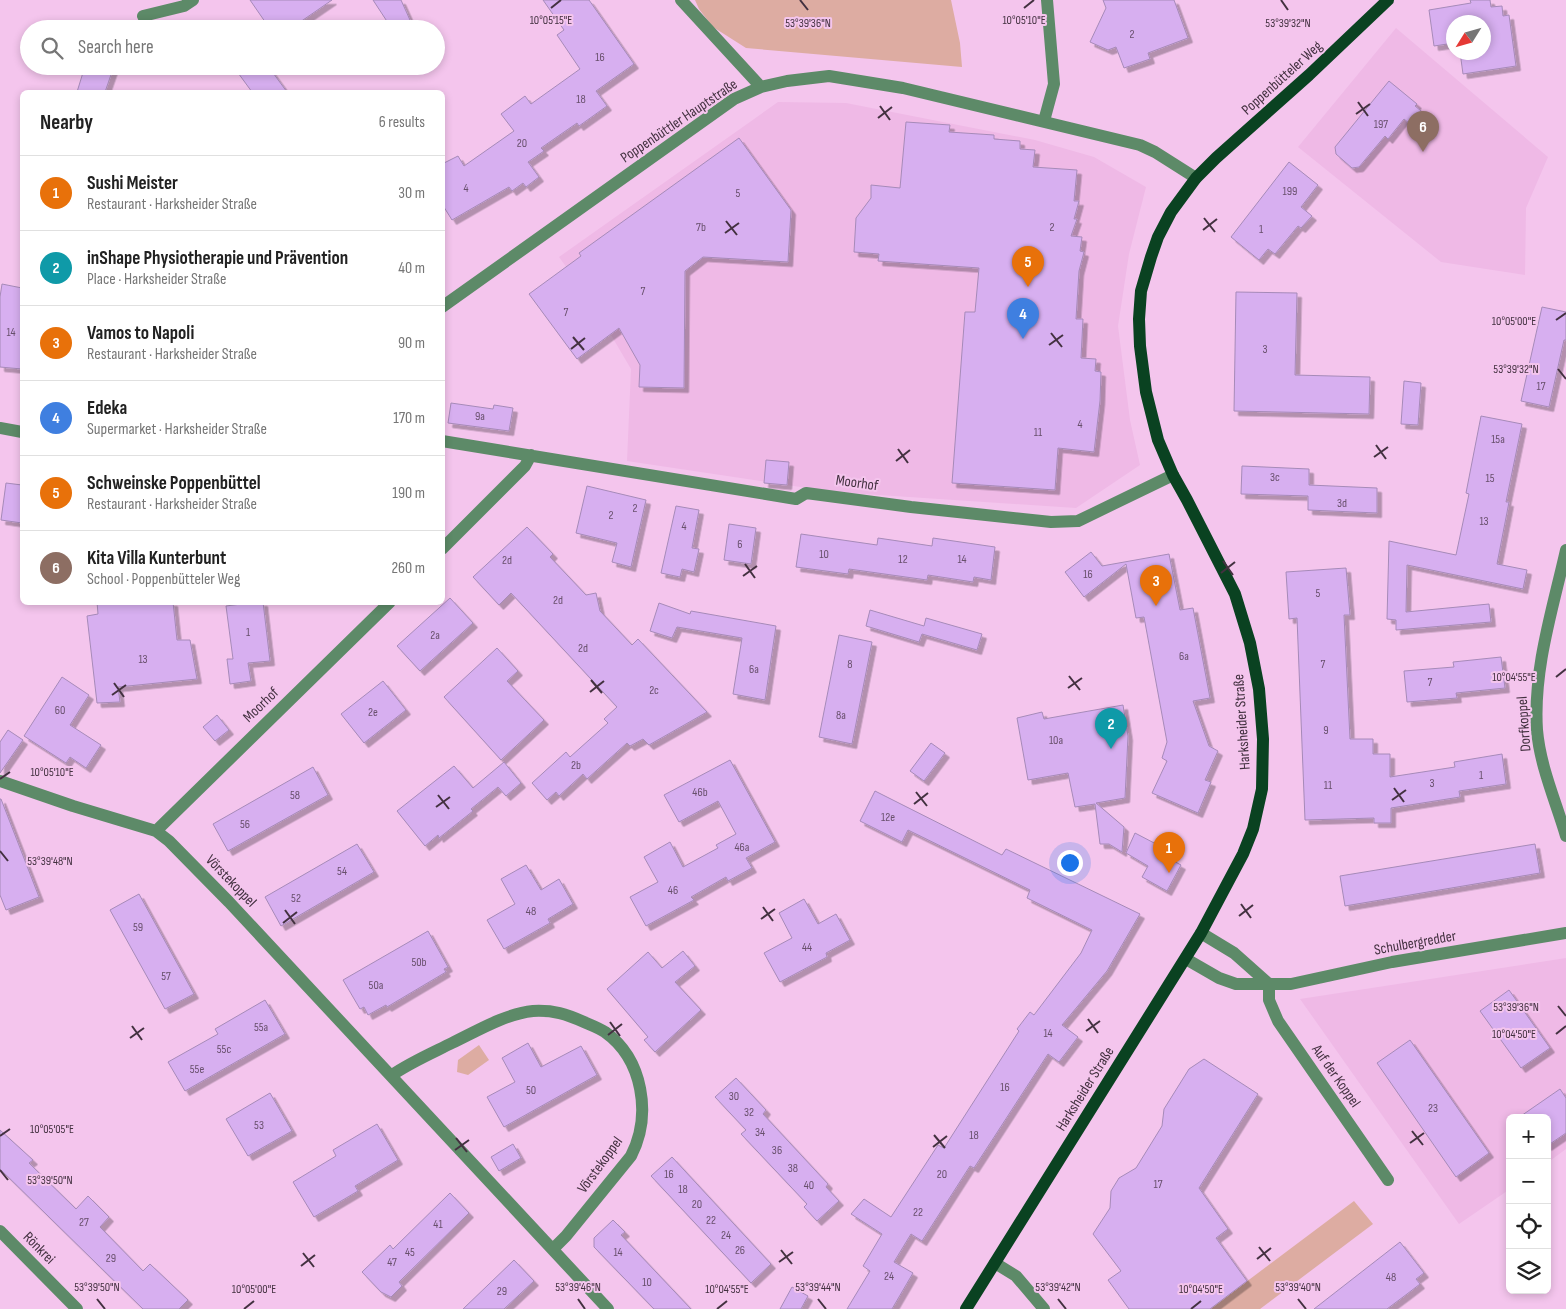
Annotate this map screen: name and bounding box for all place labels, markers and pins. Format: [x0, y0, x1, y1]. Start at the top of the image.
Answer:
pin: 6 [1407, 111, 1439, 152]
pin: 5 [1012, 246, 1044, 287]
pin: 4 [1007, 298, 1039, 339]
pin: 3 [1140, 565, 1172, 606]
pin: 2 [1095, 708, 1127, 749]
pin: 1 [1153, 832, 1185, 873]

